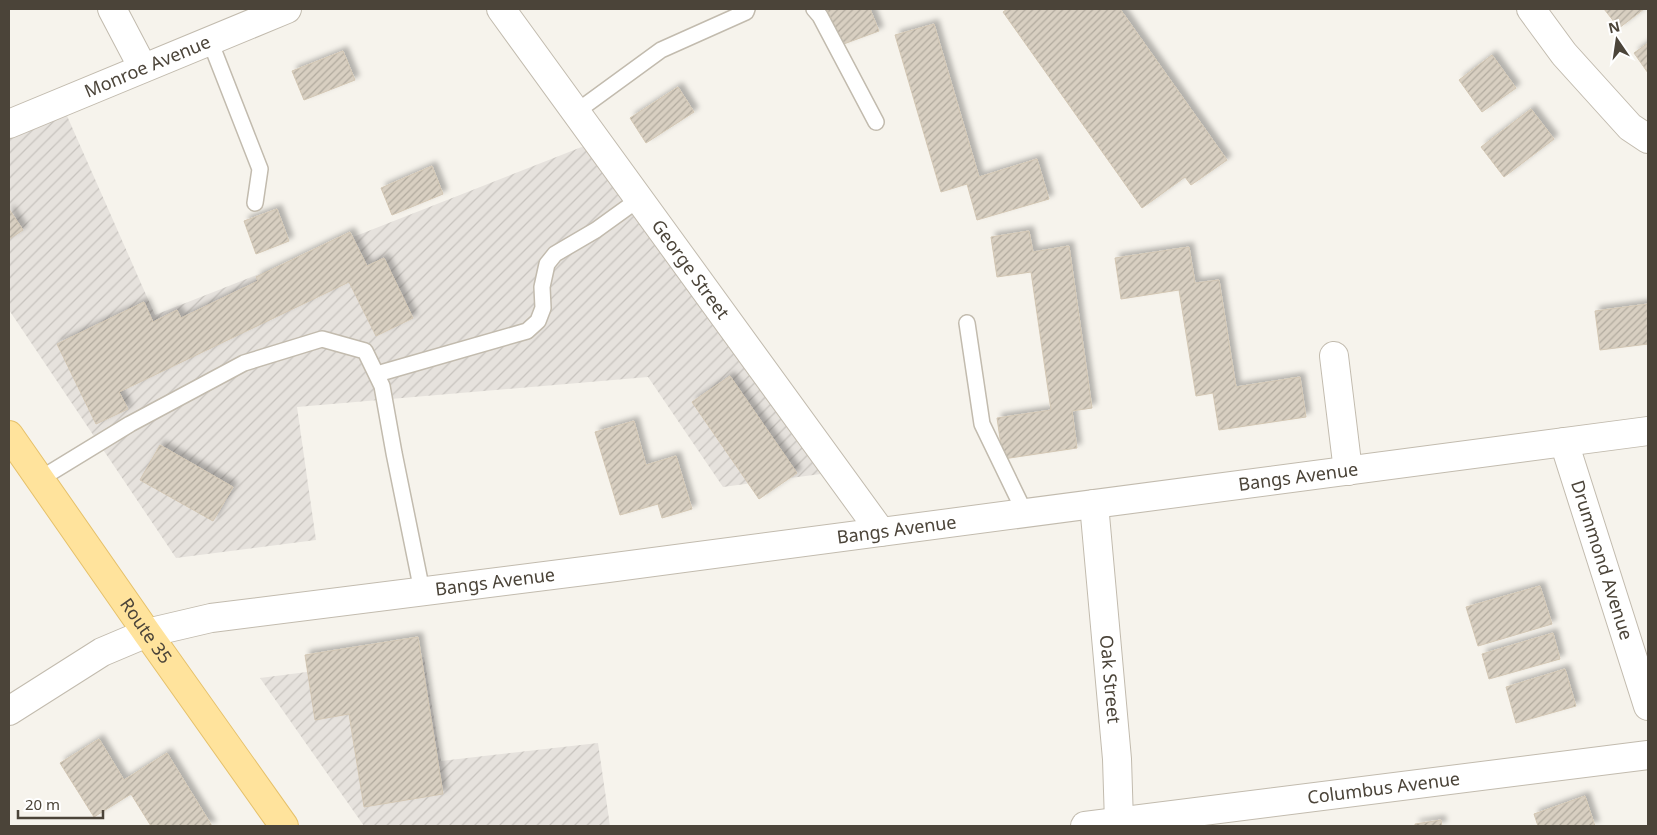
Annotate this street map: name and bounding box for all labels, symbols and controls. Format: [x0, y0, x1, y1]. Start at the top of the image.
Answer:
north arrow [1592, 15, 1642, 65]
text: N [1606, 16, 1622, 37]
street label: Monroe Avenue [81, 29, 214, 103]
street label: George Street [647, 214, 736, 324]
street label: Bangs Avenue [1237, 456, 1359, 496]
street label: Drummond Avenue [1566, 477, 1639, 643]
street label: Bangs Avenue [835, 509, 958, 549]
street label: Bangs Avenue [434, 562, 556, 601]
street label: Route 35 [115, 593, 178, 668]
street label: Oak Street [1095, 634, 1127, 725]
street label: Columbus Avenue [1306, 766, 1461, 809]
scale bar [18, 788, 102, 820]
text: 20 m [25, 794, 60, 814]

